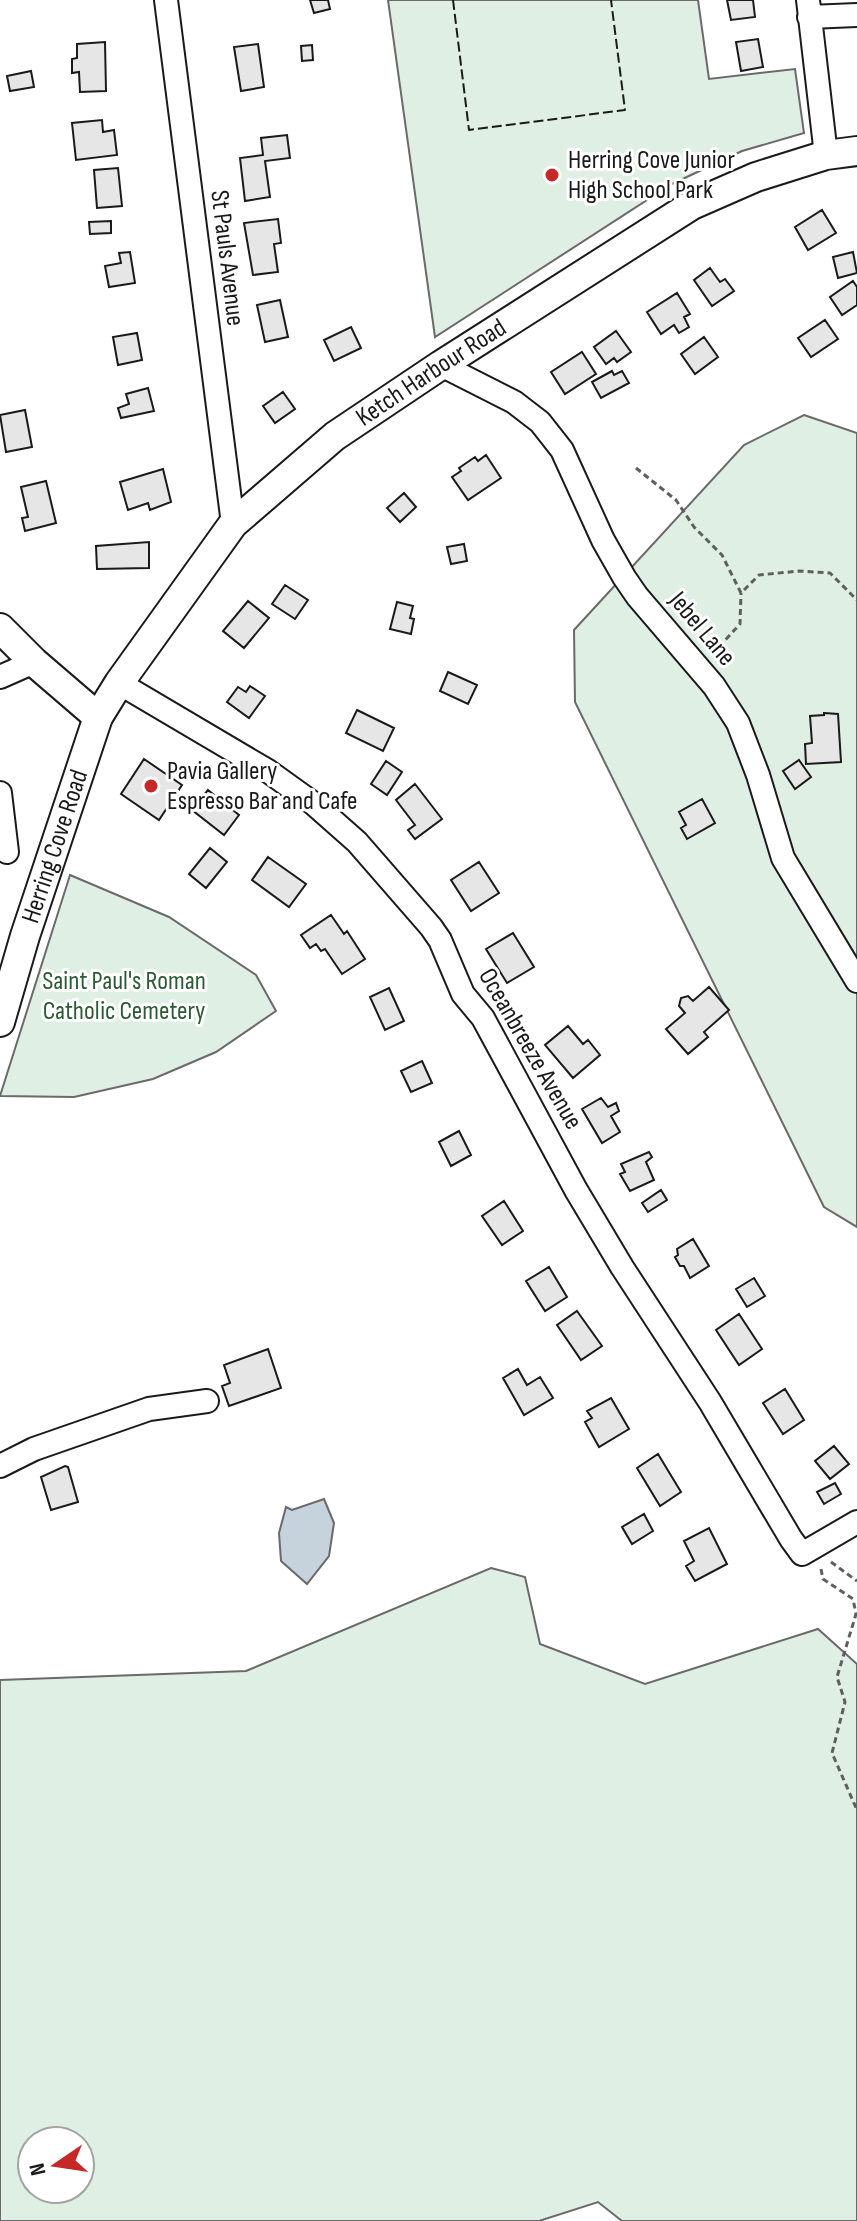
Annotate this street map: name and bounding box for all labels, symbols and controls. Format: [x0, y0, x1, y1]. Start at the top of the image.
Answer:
place label: Herring Cove Junior High School Park [568, 145, 735, 206]
marker: Herring Cove Junior High School Park [543, 166, 561, 184]
street label: St Pauls Avenue [203, 188, 251, 328]
street label: Ketch Harbour Road [350, 312, 512, 433]
street label: Jebel Lane [661, 585, 742, 672]
place label: Pavia Gallery Espresso Bar and Cafe [167, 756, 358, 817]
street label: Herring Cove Road [15, 766, 95, 927]
marker: Pavia Gallery Espresso Bar and Cafe [142, 777, 160, 795]
street label: Oceanbreeze Avenue [471, 963, 589, 1135]
park label: Saint Paul's Roman Catholic Cemetery [42, 966, 206, 1027]
north arrow [16, 2125, 96, 2205]
text: N [23, 2160, 52, 2178]

